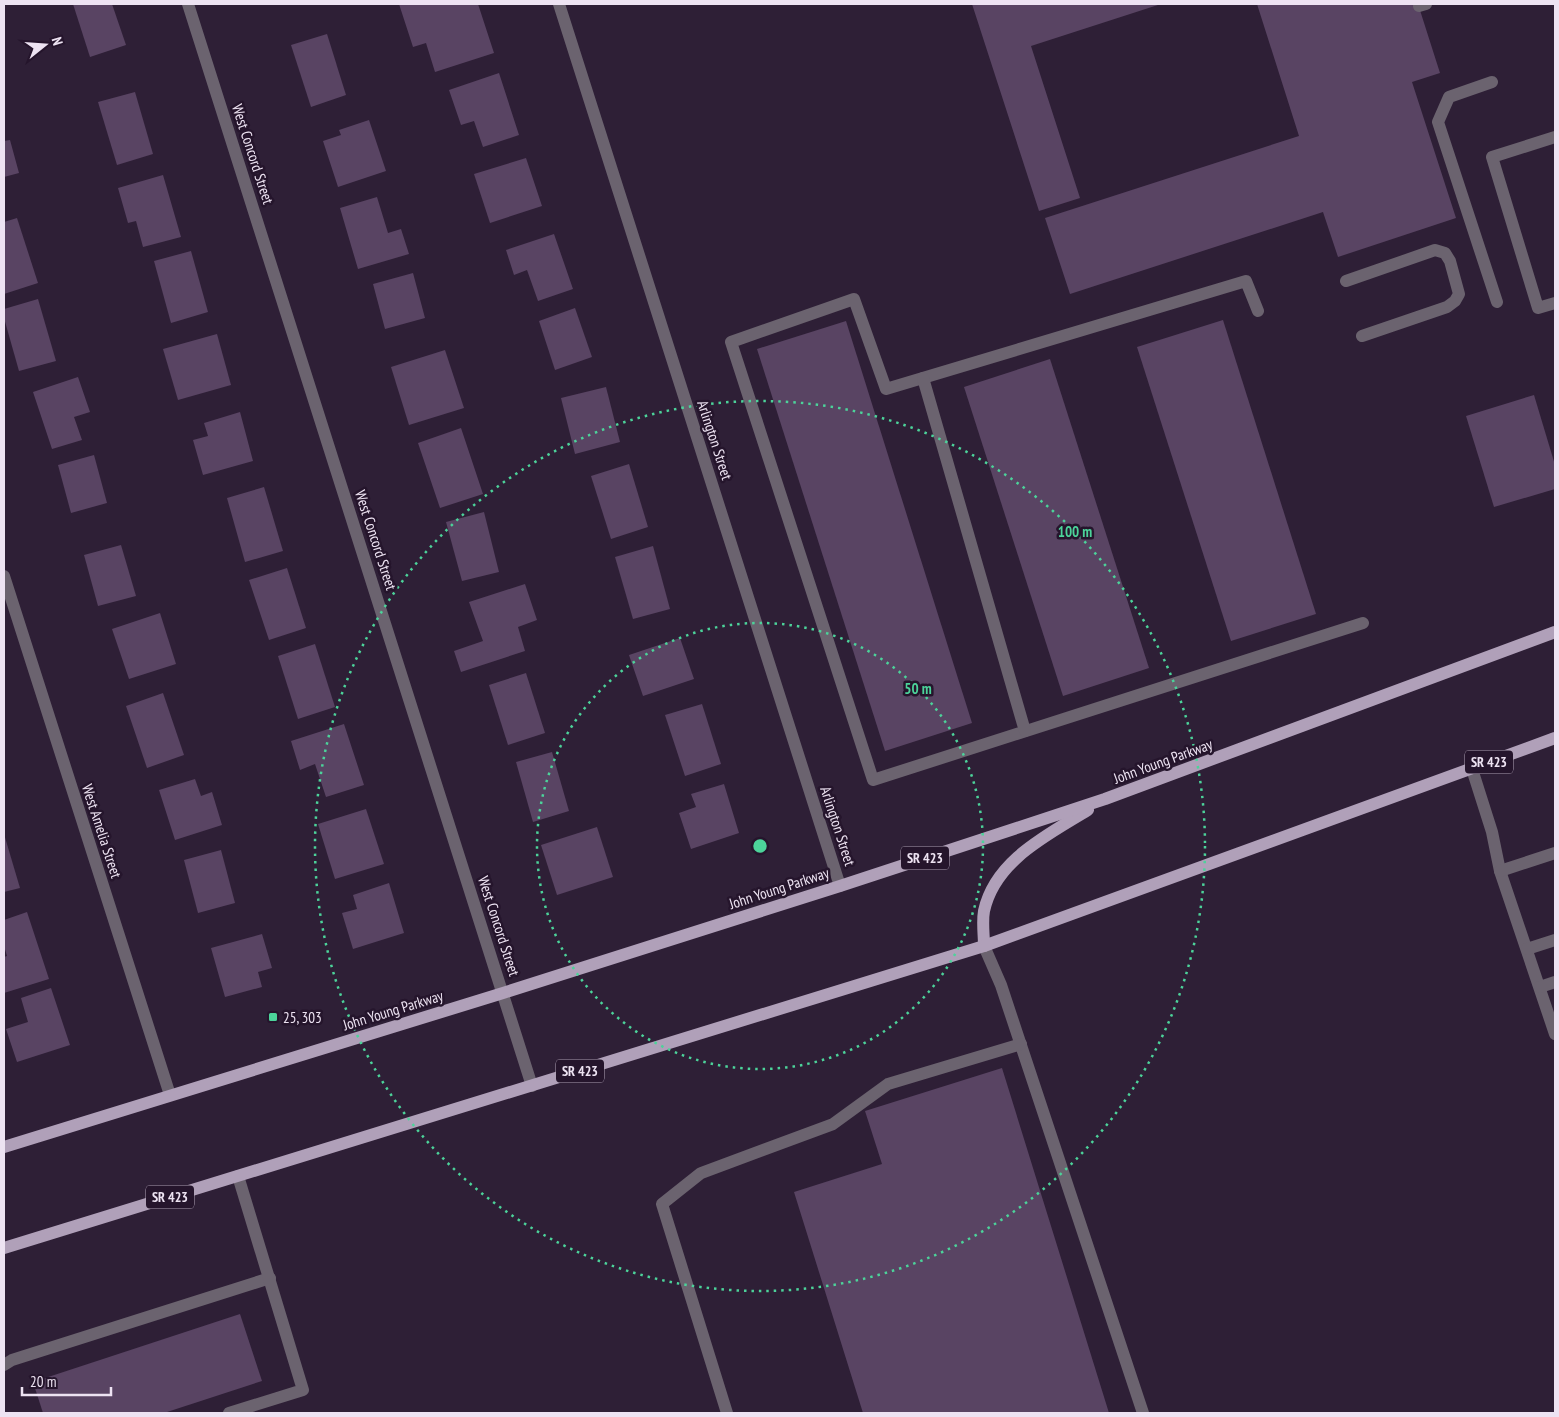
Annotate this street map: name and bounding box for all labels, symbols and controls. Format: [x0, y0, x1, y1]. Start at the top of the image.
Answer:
north arrow [20, 20, 70, 70]
text: N [48, 35, 67, 47]
street label: West Concord Street [228, 102, 278, 206]
street label: Arlington Street [693, 398, 737, 482]
street label: West Concord Street [351, 488, 401, 592]
text: 100 m [1058, 522, 1092, 541]
text: 50 m [904, 679, 932, 698]
street label: John Young Parkway [1110, 734, 1215, 788]
road number: SR 423 [1465, 750, 1513, 774]
street label: West Amelia Street [78, 782, 126, 880]
street label: Arlington Street [816, 784, 860, 868]
centre of rings [751, 837, 769, 855]
road number: SR 423 [901, 846, 949, 870]
street label: John Young Parkway [726, 863, 832, 913]
street label: West Concord Street [474, 874, 524, 978]
street label: John Young Parkway [340, 986, 446, 1035]
place label: 25, 303 [283, 1008, 322, 1027]
marker: 25, 303 [267, 1011, 279, 1023]
road number: SR 423 [556, 1060, 604, 1082]
road number: SR 423 [146, 1186, 194, 1208]
scale bar [22, 1364, 111, 1396]
text: 20 m [30, 1372, 56, 1391]

